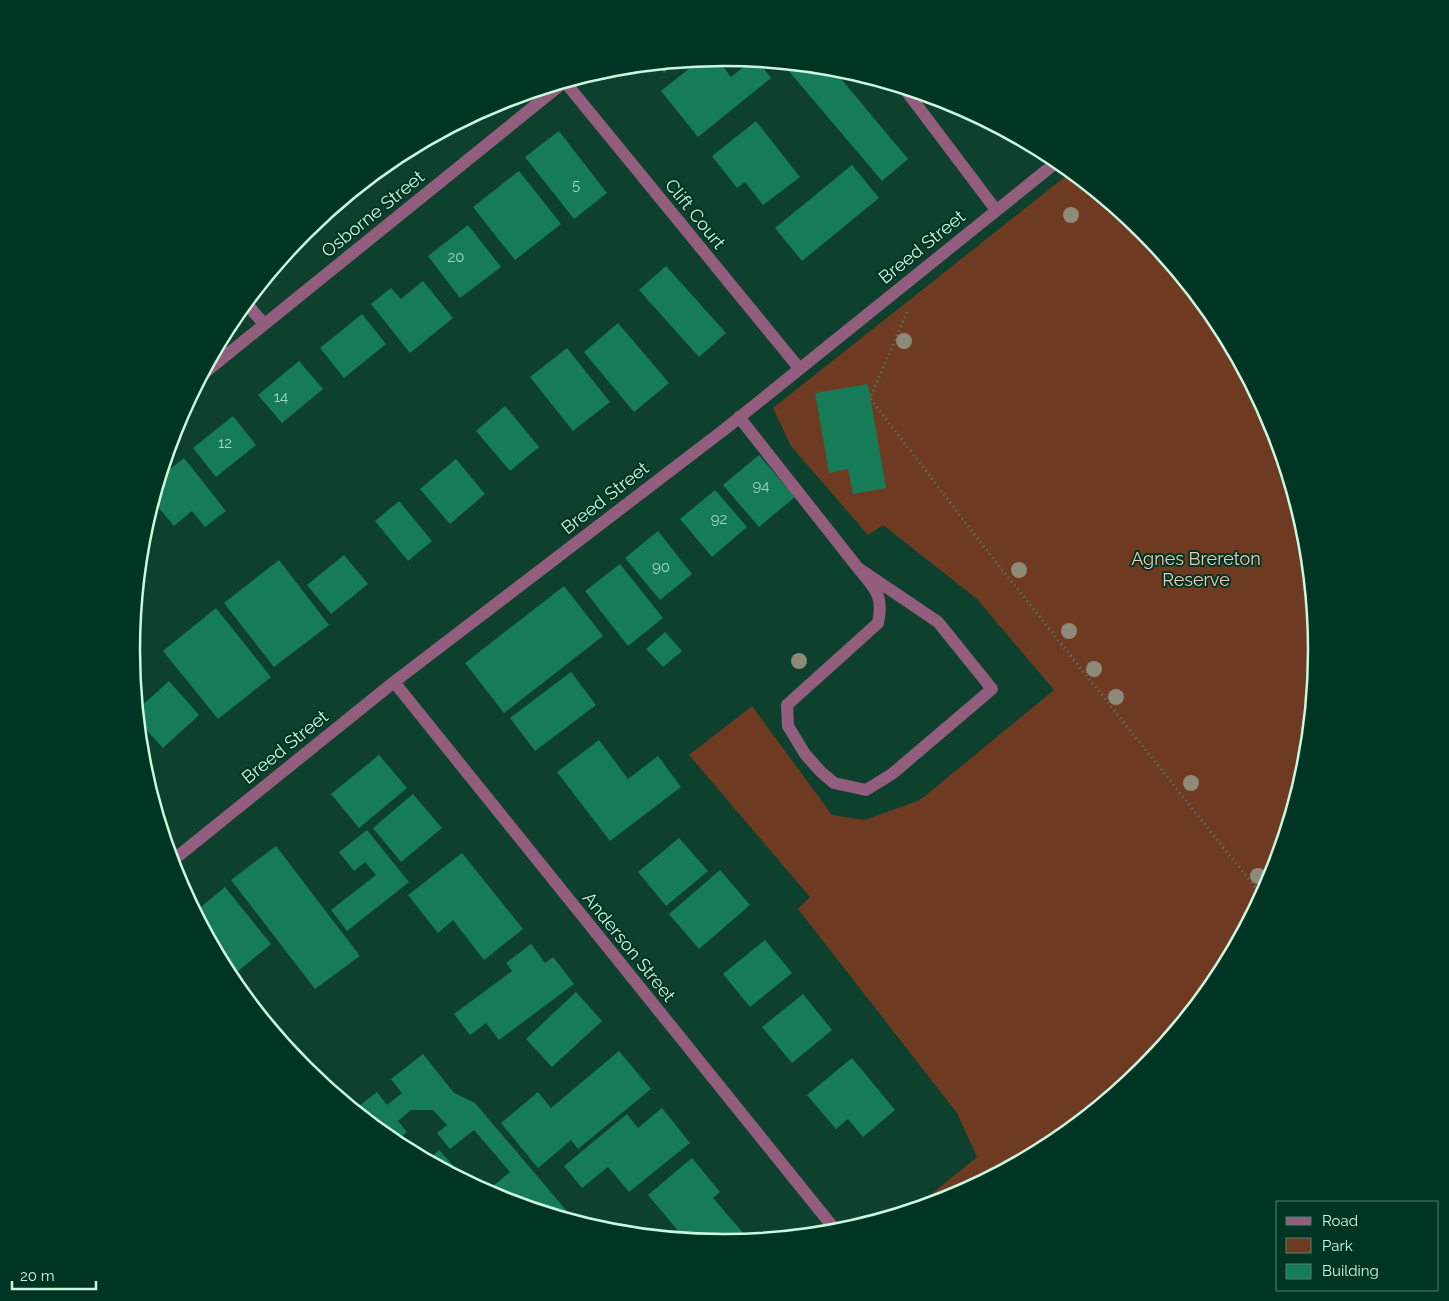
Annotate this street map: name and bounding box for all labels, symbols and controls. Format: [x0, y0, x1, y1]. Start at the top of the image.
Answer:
street label: Osborne Street [317, 166, 428, 261]
street label: Clift Court [661, 175, 730, 253]
house number: 5 [572, 176, 580, 194]
street label: Breed Street [874, 205, 969, 288]
house number: 20 [448, 248, 465, 266]
house number: 14 [274, 388, 288, 406]
house number: 12 [218, 434, 232, 452]
street label: Breed Street [557, 457, 652, 538]
house number: 94 [753, 477, 769, 495]
house number: 92 [711, 510, 727, 528]
park label: Agnes Brereton Reserve [1131, 548, 1261, 590]
house number: 90 [652, 558, 670, 576]
street label: Breed Street [237, 705, 332, 788]
street label: Anderson Street [579, 888, 680, 1006]
legend [1276, 1201, 1439, 1291]
text: Road [1322, 1212, 1358, 1230]
text: Park [1322, 1237, 1353, 1255]
scale bar [12, 1258, 96, 1290]
text: Building [1322, 1262, 1379, 1280]
text: 20 m [20, 1267, 55, 1285]

